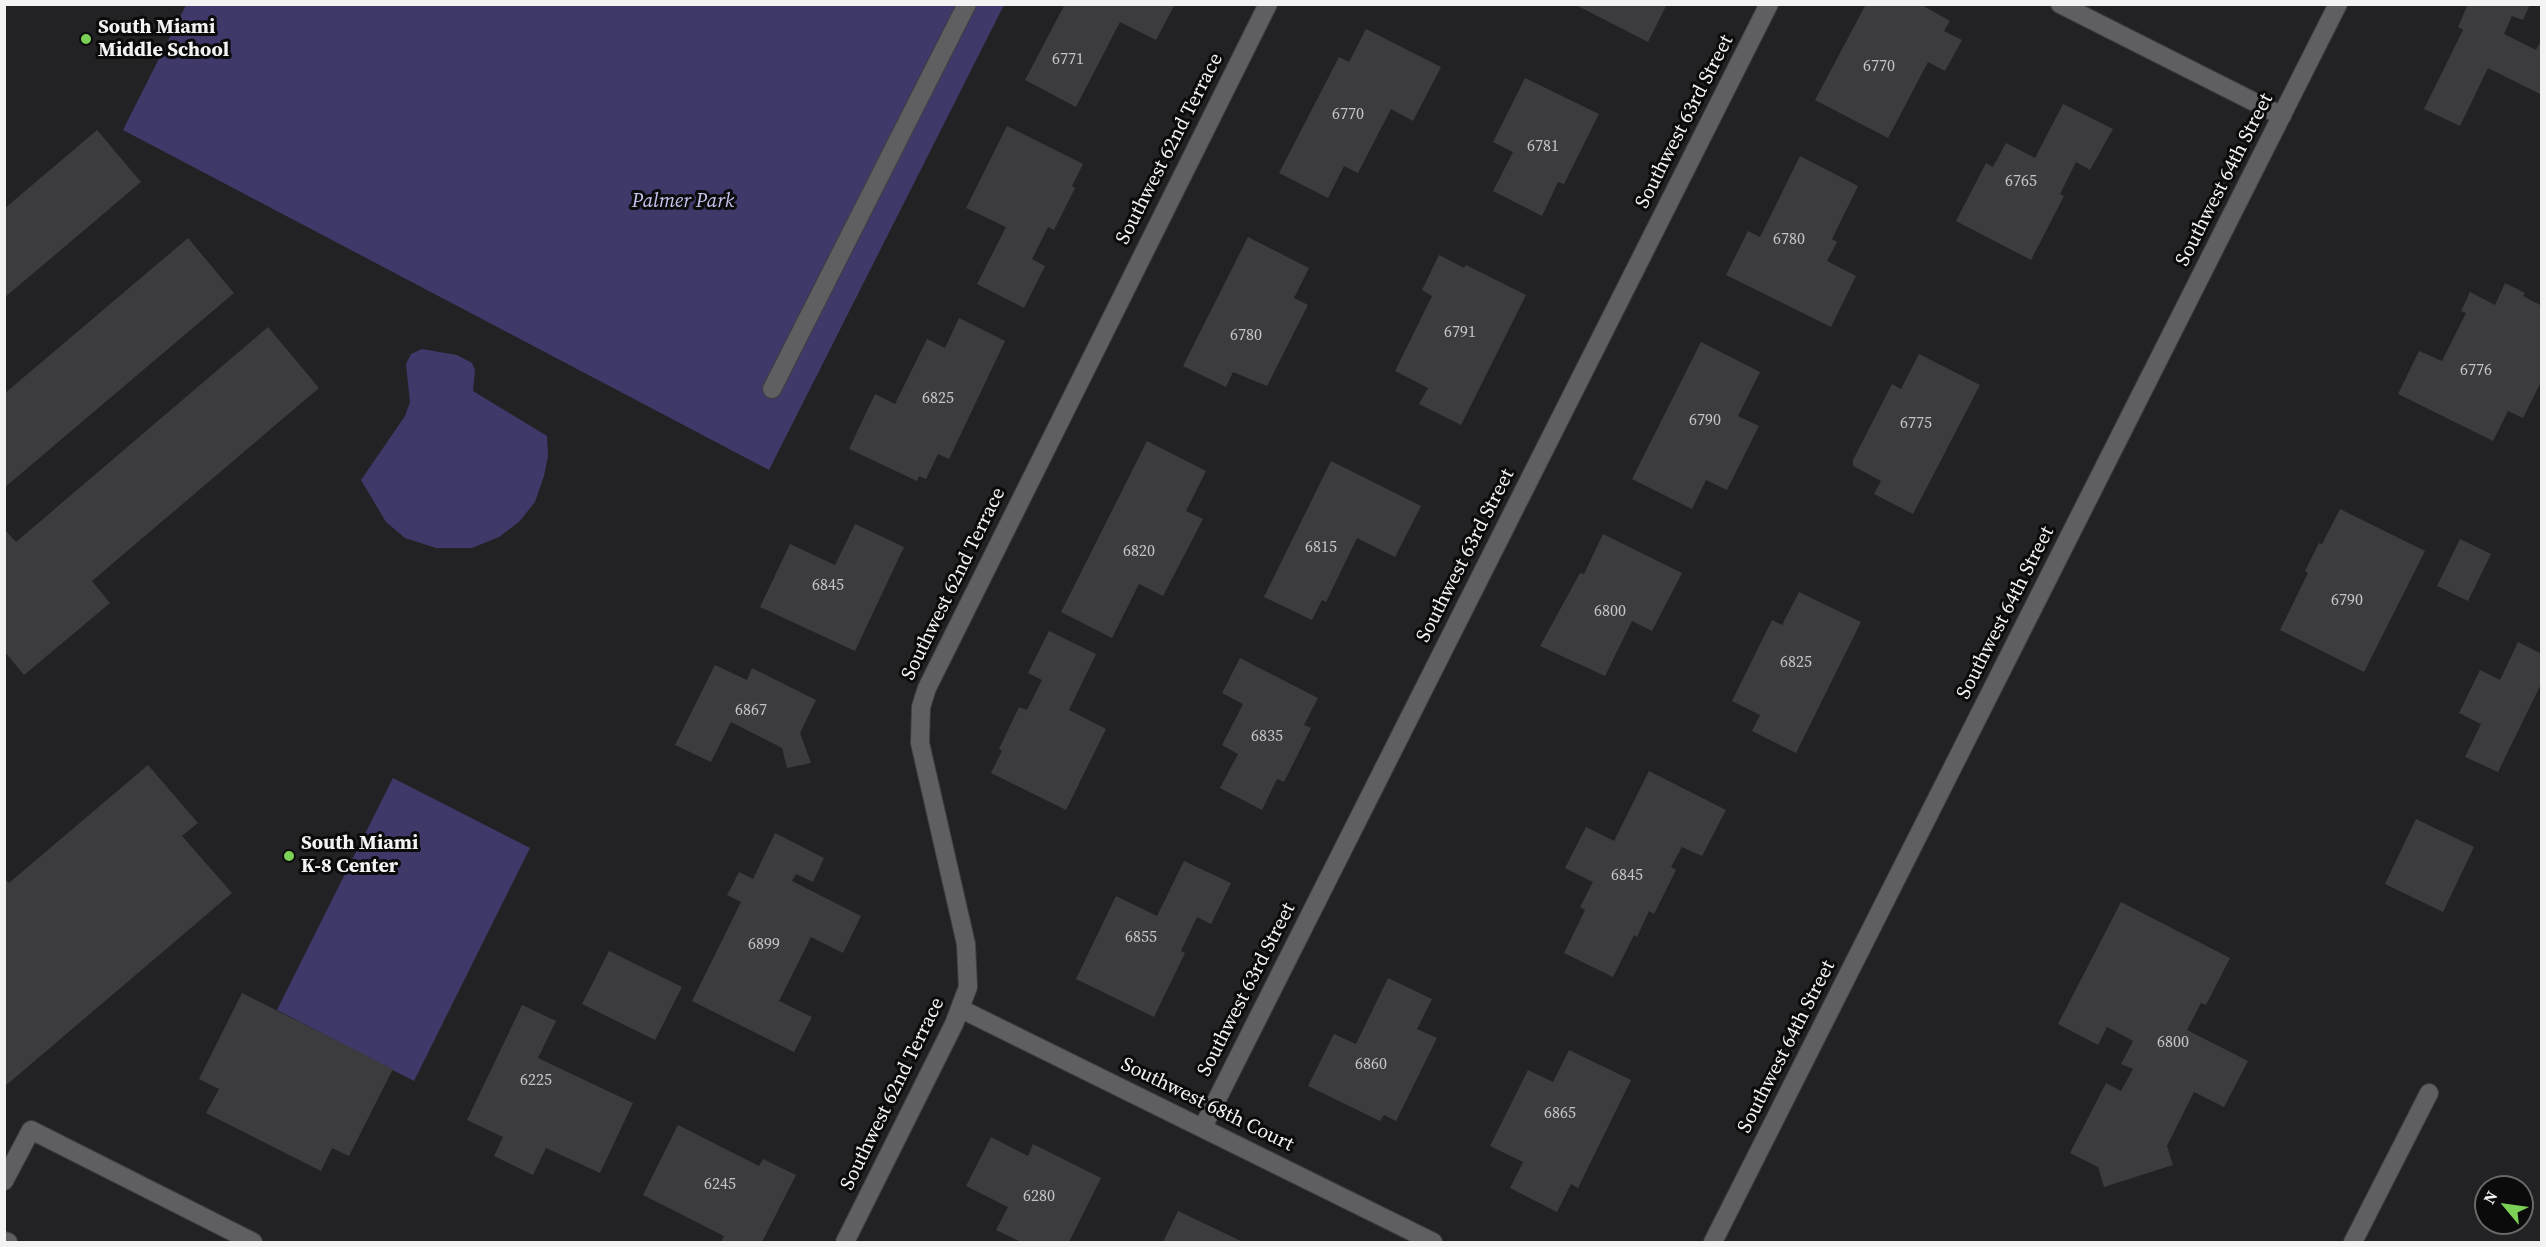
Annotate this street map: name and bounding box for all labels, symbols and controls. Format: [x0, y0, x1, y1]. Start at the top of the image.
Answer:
place label: South Miami Middle School [98, 16, 229, 63]
street label: Southwest 63rd Street [1631, 31, 1739, 213]
marker: South Miami Middle School [79, 32, 93, 46]
street label: Southwest 62nd Terrace [1111, 49, 1229, 249]
house number: 6771 [1052, 50, 1084, 70]
house number: 6770 [1863, 57, 1895, 77]
street label: Southwest 64th Street [2171, 90, 2279, 270]
house number: 6770 [1332, 105, 1364, 125]
house number: 6781 [1527, 137, 1559, 157]
house number: 6765 [2005, 172, 2037, 192]
park label: Palmer Park [632, 190, 734, 214]
house number: 6780 [1773, 230, 1805, 250]
house number: 6791 [1444, 323, 1476, 343]
house number: 6780 [1230, 326, 1262, 346]
house number: 6776 [2460, 361, 2492, 381]
house number: 6825 [922, 389, 954, 409]
house number: 6790 [1689, 411, 1721, 431]
house number: 6775 [1900, 414, 1932, 434]
street label: Southwest 63rd Street [1412, 465, 1520, 647]
street label: Southwest 62nd Terrace [897, 484, 1011, 684]
street label: Southwest 64th Street [1952, 523, 2060, 703]
house number: 6815 [1305, 538, 1337, 558]
house number: 6820 [1123, 542, 1155, 562]
house number: 6845 [812, 576, 844, 596]
house number: 6790 [2331, 591, 2363, 611]
house number: 6800 [1594, 602, 1626, 622]
house number: 6825 [1780, 653, 1812, 673]
house number: 6867 [735, 701, 767, 721]
house number: 6835 [1251, 727, 1283, 747]
place label: South Miami K-8 Center [301, 832, 418, 879]
marker: South Miami K-8 Center [282, 849, 296, 863]
house number: 6845 [1611, 866, 1643, 886]
street label: Southwest 63rd Street [1193, 899, 1301, 1081]
house number: 6855 [1125, 928, 1157, 948]
house number: 6899 [748, 935, 780, 955]
street label: Southwest 64th Street [1733, 957, 1841, 1137]
street label: Southwest 62nd Terrace [836, 994, 950, 1194]
house number: 6800 [2157, 1033, 2189, 1053]
street label: Southwest 68th Court [1117, 1053, 1297, 1157]
house number: 6860 [1355, 1055, 1387, 1075]
house number: 6225 [520, 1071, 552, 1091]
house number: 6865 [1544, 1104, 1576, 1124]
house number: 6245 [704, 1175, 736, 1195]
north arrow [2474, 1175, 2534, 1235]
house number: 6280 [1023, 1187, 1055, 1207]
text: N [2478, 1187, 2502, 1208]

